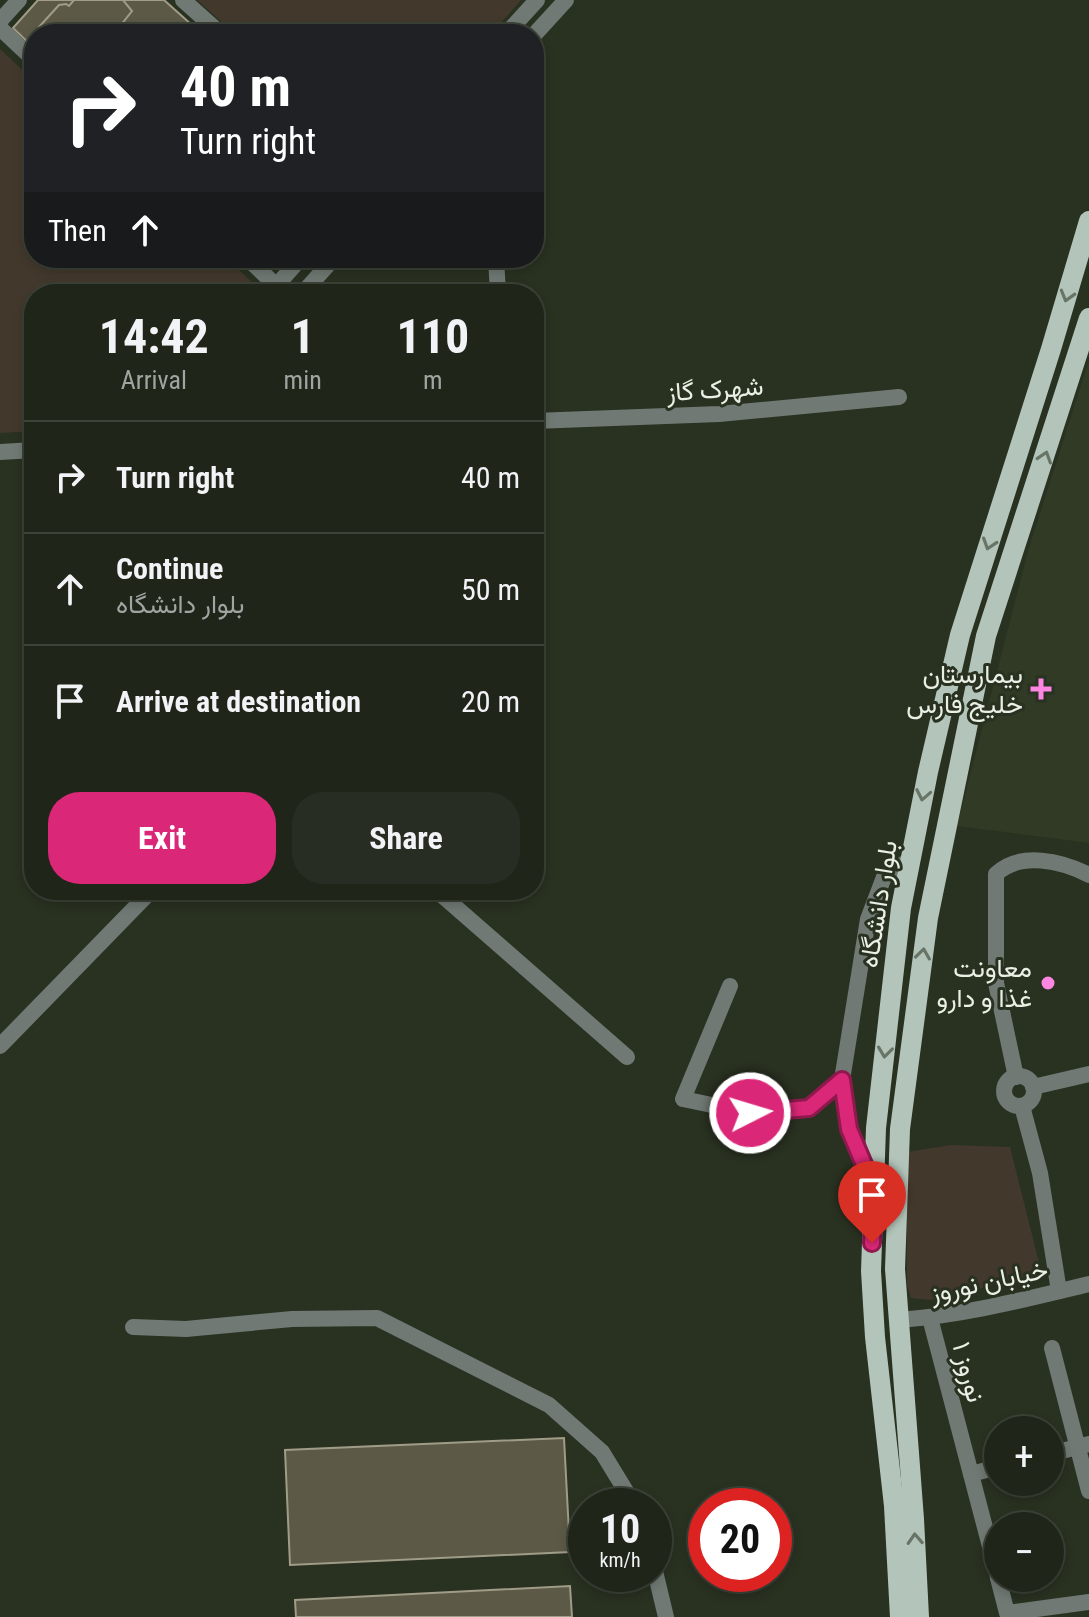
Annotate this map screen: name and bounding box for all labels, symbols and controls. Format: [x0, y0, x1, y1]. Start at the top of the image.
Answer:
text: 40 m [180, 54, 291, 120]
icon: right [48, 56, 152, 160]
text: Turn right [180, 121, 316, 163]
icon: ahead [123, 208, 167, 252]
text: Then [48, 213, 107, 248]
one-way arrow [1060, 288, 1076, 302]
text: 14:42 [99, 308, 209, 365]
text: 1 [291, 308, 315, 365]
text: 110 [396, 308, 469, 365]
text: Arrival [121, 365, 187, 395]
text: min [284, 365, 322, 395]
text: m [423, 365, 443, 395]
street label: شهرک گاز [665, 371, 765, 408]
one-way arrow [1035, 451, 1051, 465]
icon: right [48, 455, 92, 499]
text: Turn right [116, 460, 234, 495]
text: 40 m [461, 460, 520, 495]
one-way arrow [982, 536, 998, 550]
text: Continue [116, 551, 223, 586]
icon: ahead [48, 567, 92, 611]
text: 50 m [461, 572, 520, 607]
text: بلوار دانشگاه [116, 589, 244, 619]
place label: بیمارستان خلیج فارس [906, 659, 1023, 722]
marker: بیمارستان خلیج فارس [1030, 678, 1052, 700]
icon: arrive [48, 679, 92, 723]
text: Arrive at destination [116, 684, 361, 719]
text: 20 m [461, 684, 520, 719]
one-way arrow [915, 788, 932, 801]
button: Exit [48, 792, 276, 884]
button: Share [292, 792, 520, 884]
street label: بلوار دانشگاه [853, 838, 904, 970]
one-way arrow [914, 947, 931, 960]
place label: معاونت غذا و دارو [937, 953, 1032, 1014]
marker: معاونت غذا و دارو [1039, 974, 1057, 992]
one-way arrow [876, 1046, 893, 1059]
position arrow [708, 1071, 792, 1155]
pin [838, 1161, 906, 1243]
icon: arrive [850, 1173, 894, 1217]
street label: خیابان نوروز [926, 1254, 1051, 1309]
street label: نوروز ۱ [946, 1338, 991, 1406]
map controls [984, 1416, 1064, 1592]
button: + [984, 1416, 1064, 1496]
speed limit sign: 20 [688, 1488, 792, 1592]
text: 10 [600, 1506, 640, 1553]
button: − [984, 1512, 1064, 1592]
one-way arrow [907, 1532, 924, 1545]
text: km/h [599, 1548, 641, 1572]

